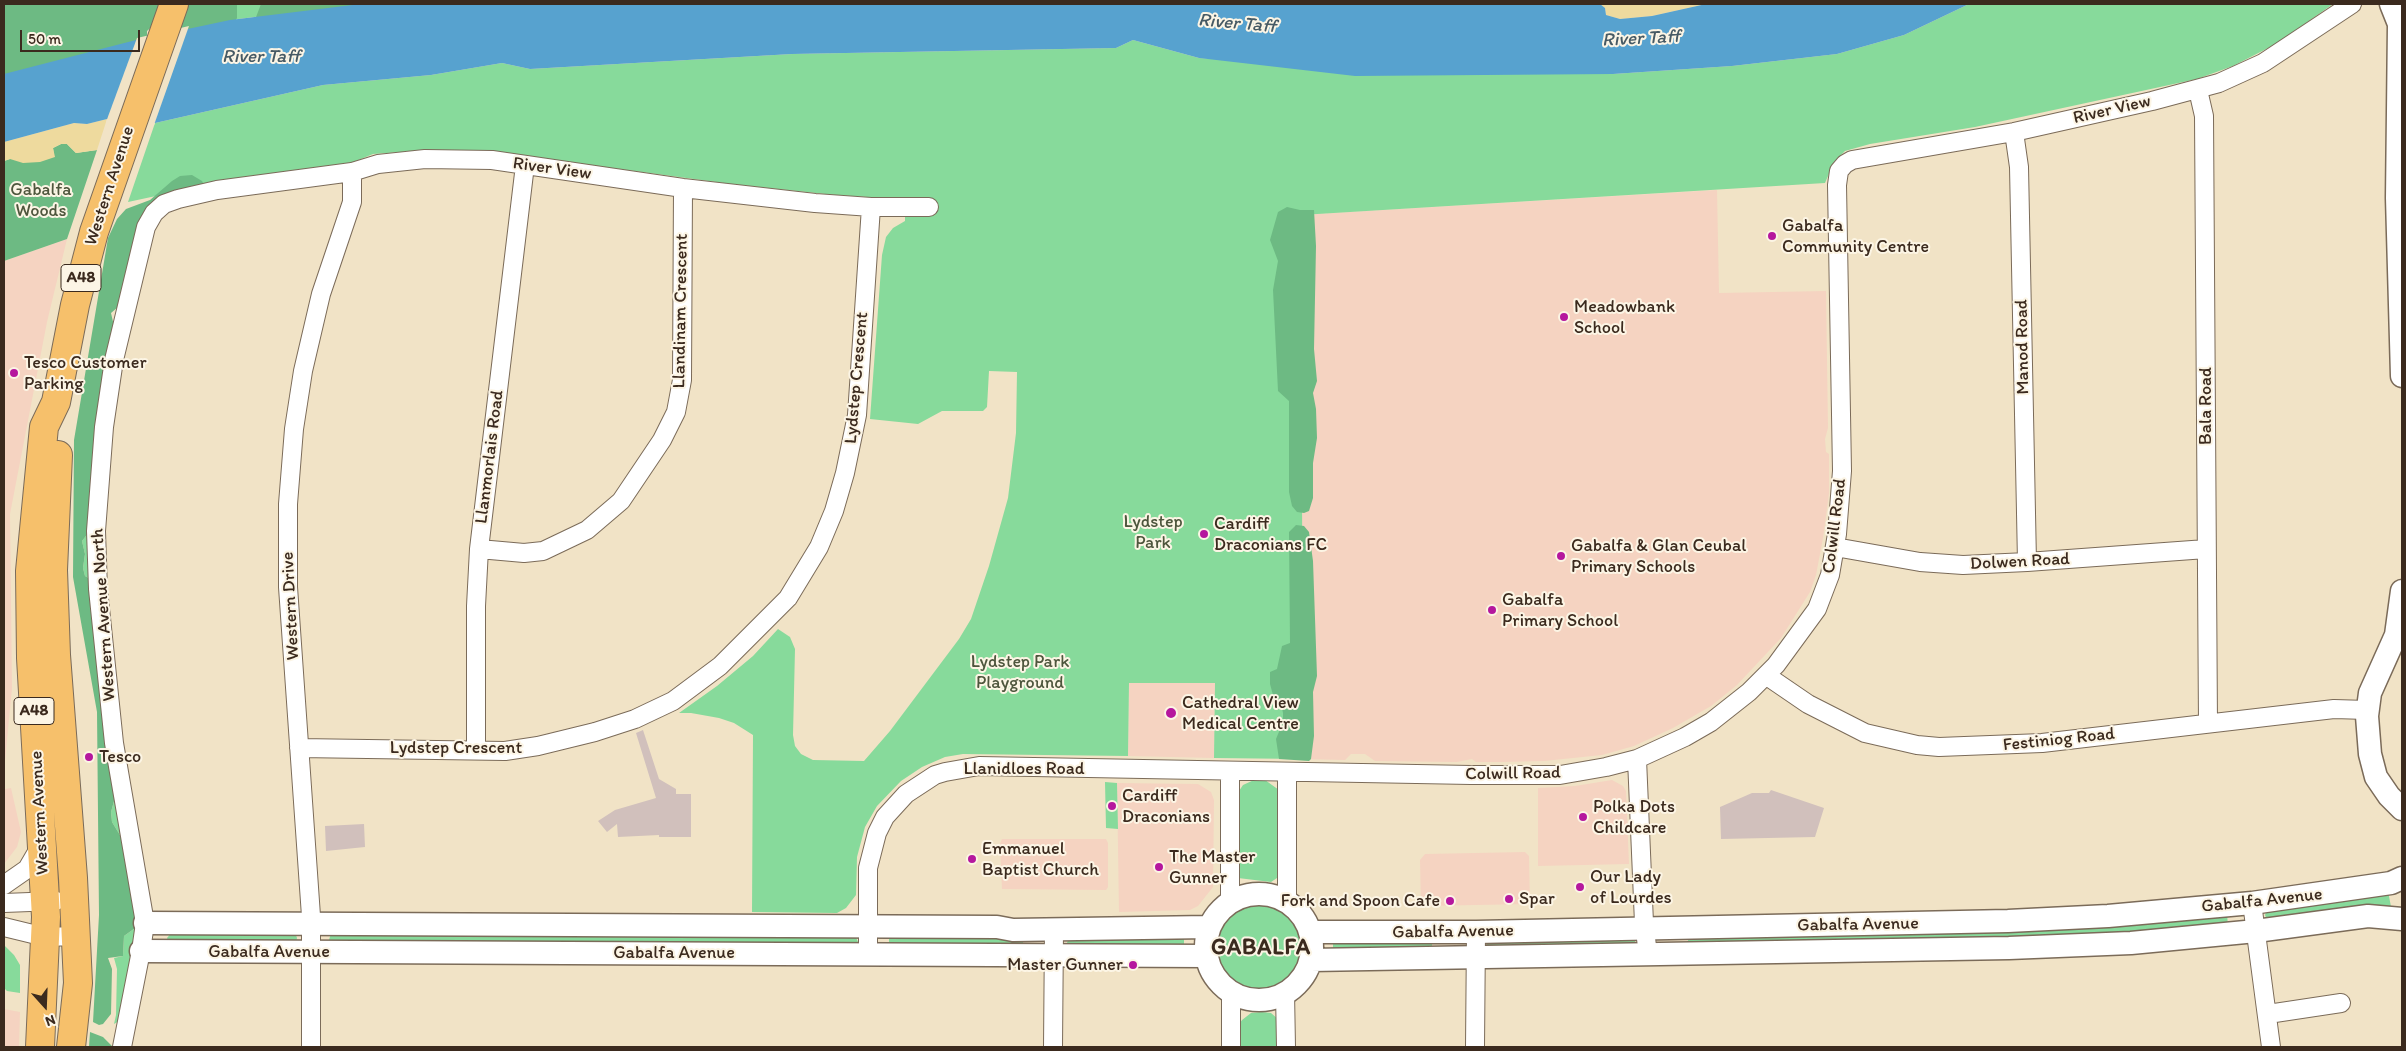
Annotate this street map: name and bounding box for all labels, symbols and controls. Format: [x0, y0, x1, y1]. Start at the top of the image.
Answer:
water label: River Taff [1197, 9, 1277, 39]
scale bar [22, 20, 142, 52]
water label: River Taff [1601, 26, 1681, 52]
text: 50 m [28, 30, 61, 48]
water label: River Taff [222, 46, 300, 68]
street label: River View [2071, 91, 2153, 129]
street label: Western Avenue [81, 124, 139, 248]
street label: River View [511, 153, 593, 185]
park label: Gabalfa Woods [10, 179, 72, 222]
place label: Gabalfa Community Centre [1782, 215, 1929, 258]
marker: Gabalfa Community Centre [1766, 230, 1778, 242]
street label: Llandinam Crescent [669, 233, 693, 389]
road number: A48 [61, 264, 101, 292]
place label: Meadowbank School [1574, 296, 1675, 338]
street label: Manod Road [2011, 299, 2035, 395]
street label: Lydstep Crescent [840, 311, 874, 445]
marker: Meadowbank School [1558, 311, 1570, 323]
place label: Tesco Customer Parking [24, 352, 147, 394]
marker: Tesco Customer Parking [8, 367, 20, 379]
street label: Bala Road [2195, 367, 2217, 445]
street label: Llanmorlais Road [471, 389, 509, 525]
street label: Colwill Road [1818, 477, 1852, 575]
park label: Lydstep Park [1123, 511, 1183, 554]
place label: Cardiff Draconians FC [1214, 513, 1327, 556]
street label: Western Avenue North [87, 528, 121, 702]
marker: Cardiff Draconians FC [1198, 528, 1210, 540]
place label: Gabalfa & Glan Ceubal Primary Schools [1571, 535, 1746, 578]
street label: Dolwen Road [1969, 549, 2071, 575]
marker: Gabalfa & Glan Ceubal Primary Schools [1555, 550, 1567, 562]
street label: Western Drive [277, 551, 305, 661]
place label: Gabalfa Primary School [1502, 589, 1618, 632]
marker: Gabalfa Primary School [1486, 604, 1498, 616]
park label: Lydstep Park Playground [971, 651, 1069, 694]
place label: Cathedral View Medical Centre [1182, 692, 1299, 734]
road number: A48 [14, 698, 54, 724]
marker: Cathedral View Medical Centre [1164, 706, 1178, 720]
street label: Festiniog Road [2002, 723, 2116, 757]
street label: Lydstep Crescent [390, 737, 522, 759]
place label: Tesco [99, 746, 141, 768]
street label: Western Avenue [26, 750, 54, 876]
marker: Tesco [83, 751, 95, 763]
street label: Llanidloes Road [963, 758, 1085, 780]
street label: Colwill Road [1465, 762, 1561, 786]
place label: Cardiff Draconians [1122, 785, 1210, 828]
place label: Polka Dots Childcare [1593, 796, 1675, 839]
marker: Cardiff Draconians [1106, 800, 1118, 812]
marker: Polka Dots Childcare [1577, 811, 1589, 823]
place label: Emmanuel Baptist Church [982, 838, 1099, 881]
place label: The Master Gunner [1169, 846, 1255, 889]
marker: Emmanuel Baptist Church [966, 853, 978, 865]
marker: The Master Gunner [1153, 861, 1165, 873]
place label: Our Lady of Lourdes [1590, 866, 1672, 909]
marker: Our Lady of Lourdes [1574, 881, 1586, 893]
street label: Gabalfa Avenue [2200, 884, 2324, 918]
place label: Spar [1519, 888, 1555, 910]
place label: Fork and Spoon Cafe [1281, 890, 1440, 912]
marker: Spar [1503, 893, 1515, 905]
marker: Fork and Spoon Cafe [1444, 895, 1456, 907]
street label: Gabalfa Avenue [1797, 913, 1919, 937]
street label: Gabalfa Avenue [1392, 920, 1514, 944]
district label: GABALFA [1210, 935, 1312, 961]
street label: Gabalfa Avenue [208, 941, 330, 963]
street label: Gabalfa Avenue [613, 942, 735, 964]
place label: Master Gunner [1007, 954, 1123, 976]
marker: Master Gunner [1127, 959, 1139, 971]
north arrow [20, 981, 70, 1031]
text: N [43, 1011, 58, 1030]

